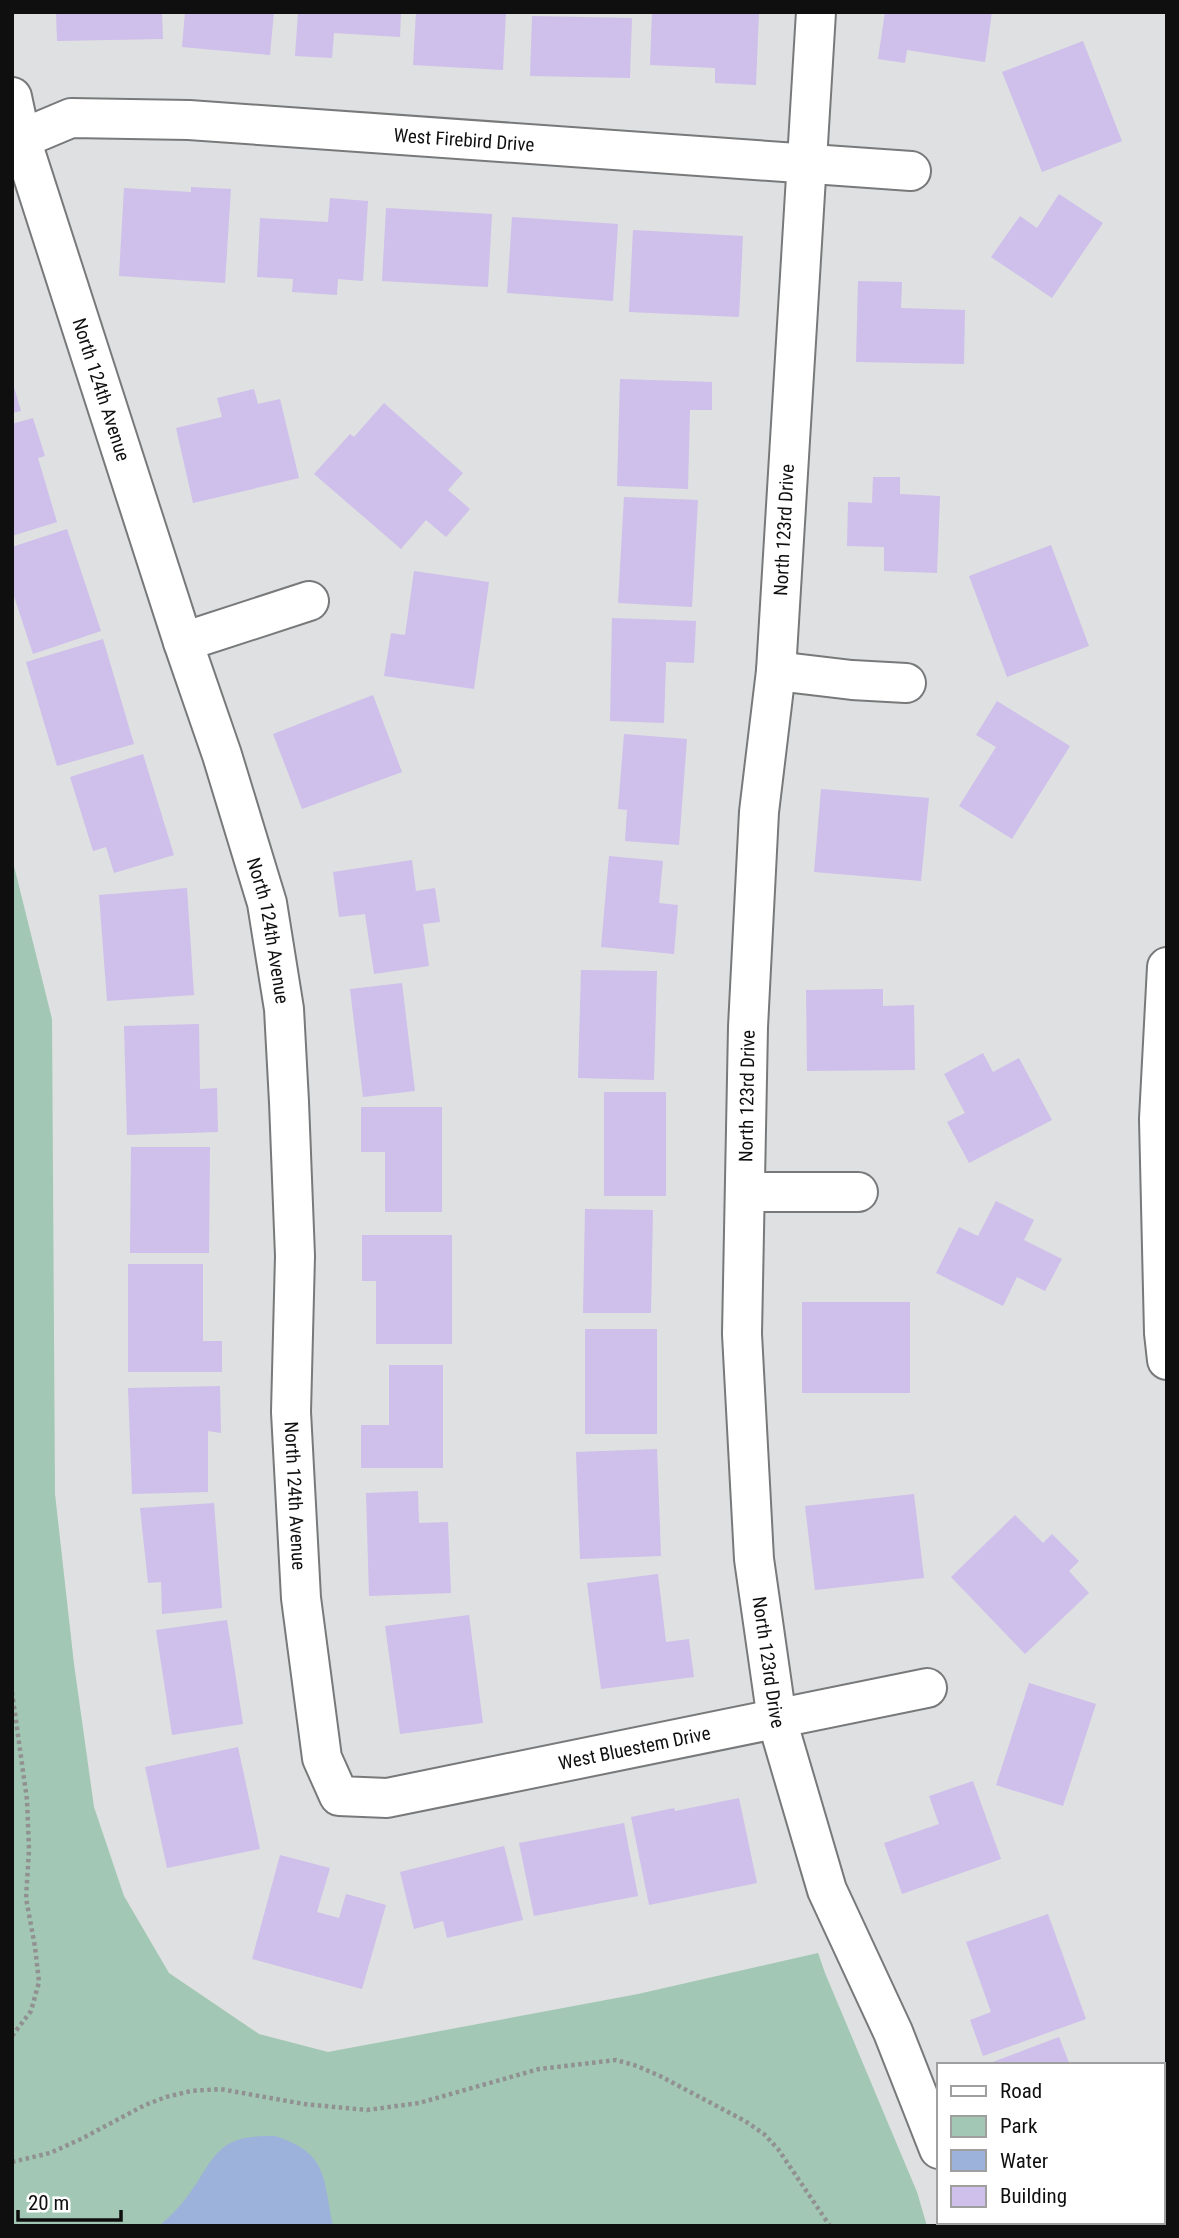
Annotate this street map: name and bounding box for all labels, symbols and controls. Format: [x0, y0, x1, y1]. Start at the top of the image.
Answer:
street label: West Firebird Drive [393, 123, 535, 156]
street label: North 124th Avenue [68, 315, 135, 464]
street label: North 123rd Drive [769, 463, 799, 597]
street label: North 124th Avenue [242, 855, 294, 1005]
street label: North 123rd Drive [734, 1030, 760, 1162]
street label: North 124th Avenue [280, 1421, 311, 1571]
street label: North 123rd Drive [748, 1595, 790, 1731]
street label: West Bluestem Drive [556, 1721, 712, 1774]
legend [937, 2063, 1165, 2224]
text: Road [1000, 2079, 1042, 2103]
text: Park [1000, 2114, 1038, 2138]
text: Water [1000, 2149, 1048, 2173]
scale bar [18, 2178, 121, 2222]
text: Building [1000, 2184, 1067, 2208]
text: 20 m [28, 2191, 69, 2215]

